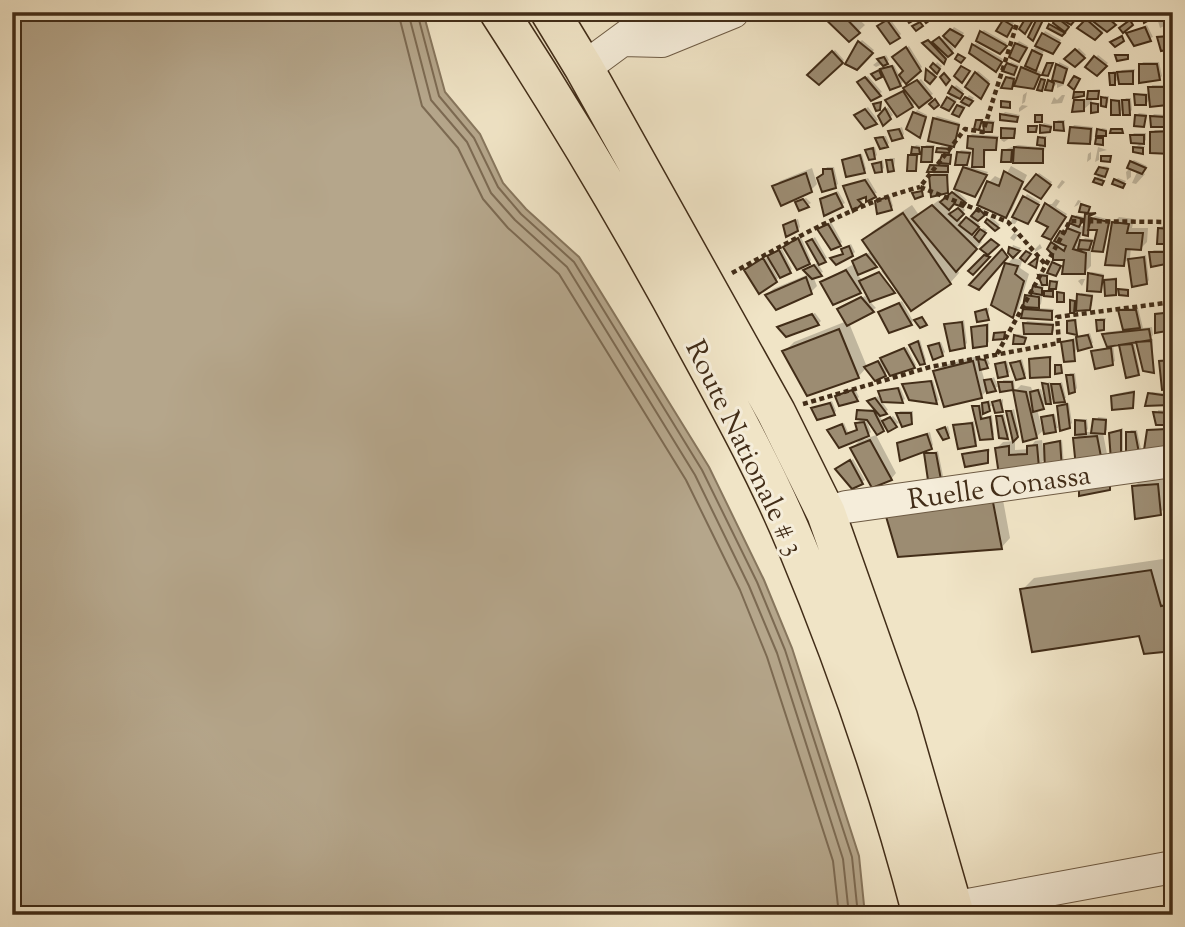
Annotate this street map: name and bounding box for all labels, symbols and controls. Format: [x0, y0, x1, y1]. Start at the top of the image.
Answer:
street label: Route Nationale # 3 [674, 334, 813, 563]
street label: Ruelle Conassa [905, 456, 1093, 522]

